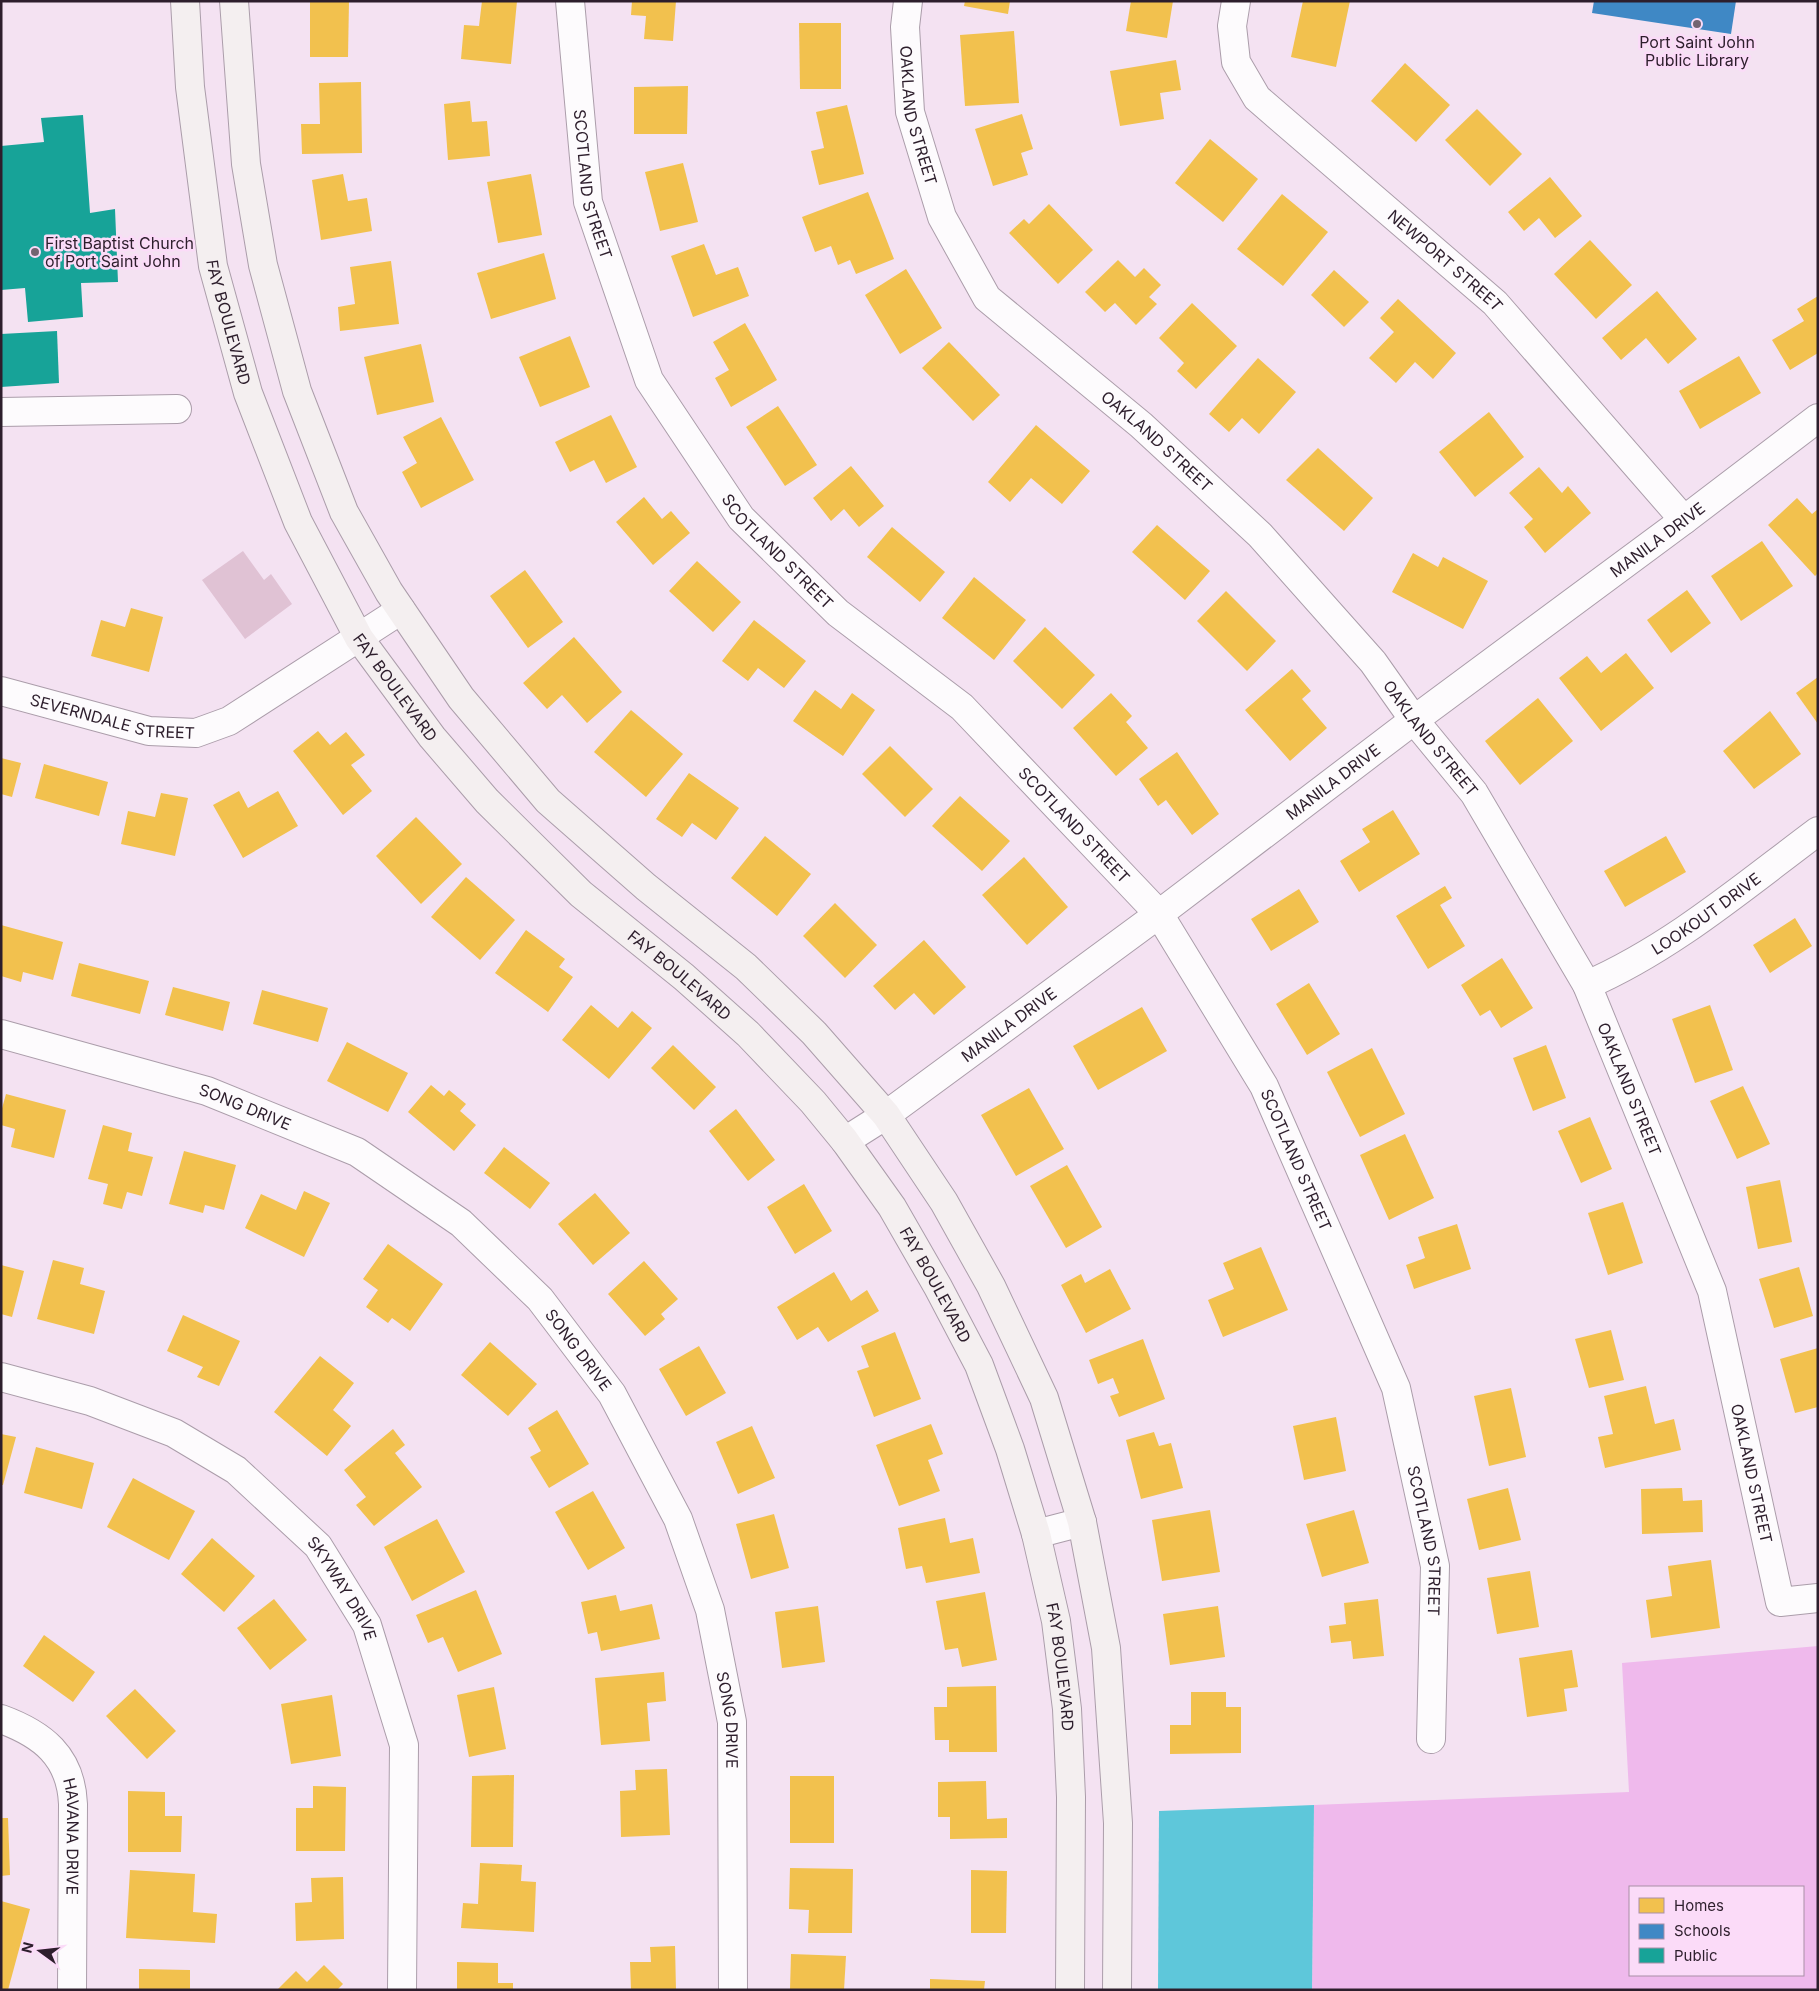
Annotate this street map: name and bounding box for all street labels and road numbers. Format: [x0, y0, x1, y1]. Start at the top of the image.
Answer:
street label: OAKLAND STREET [896, 45, 942, 187]
street label: SCOTLAND STREET [570, 108, 617, 262]
street label: NEWPORT STREET [1384, 205, 1507, 315]
street label: FAY BOULEVARD [202, 258, 255, 387]
street label: OAKLAND STREET [1097, 386, 1217, 496]
street label: SCOTLAND STREET [718, 490, 838, 613]
street label: MANILA DRIVE [1606, 498, 1709, 581]
street label: FAY BOULEVARD [349, 629, 442, 745]
street label: OAKLAND STREET [1379, 676, 1482, 800]
street label: SEVERNDALE STREET [28, 689, 195, 743]
street label: MANILA DRIVE [1282, 739, 1384, 824]
street label: SCOTLAND STREET [1014, 763, 1134, 887]
street label: LOOKOUT DRIVE [1648, 868, 1765, 959]
street label: FAY BOULEVARD [624, 926, 735, 1024]
street label: MANILA DRIVE [957, 983, 1060, 1066]
street label: OAKLAND STREET [1593, 1019, 1666, 1159]
street label: SONG DRIVE [197, 1079, 294, 1134]
street label: SCOTLAND STREET [1257, 1086, 1336, 1234]
street label: FAY BOULEVARD [896, 1223, 975, 1346]
street label: SONG DRIVE [541, 1305, 616, 1395]
street label: OAKLAND STREET [1727, 1402, 1777, 1545]
street label: SCOTLAND STREET [1403, 1464, 1445, 1616]
street label: SKYWAY DRIVE [304, 1532, 381, 1643]
street label: FAY BOULEVARD [1042, 1601, 1078, 1731]
street label: SONG DRIVE [712, 1670, 742, 1769]
street label: HAVANA DRIVE [59, 1776, 83, 1895]

